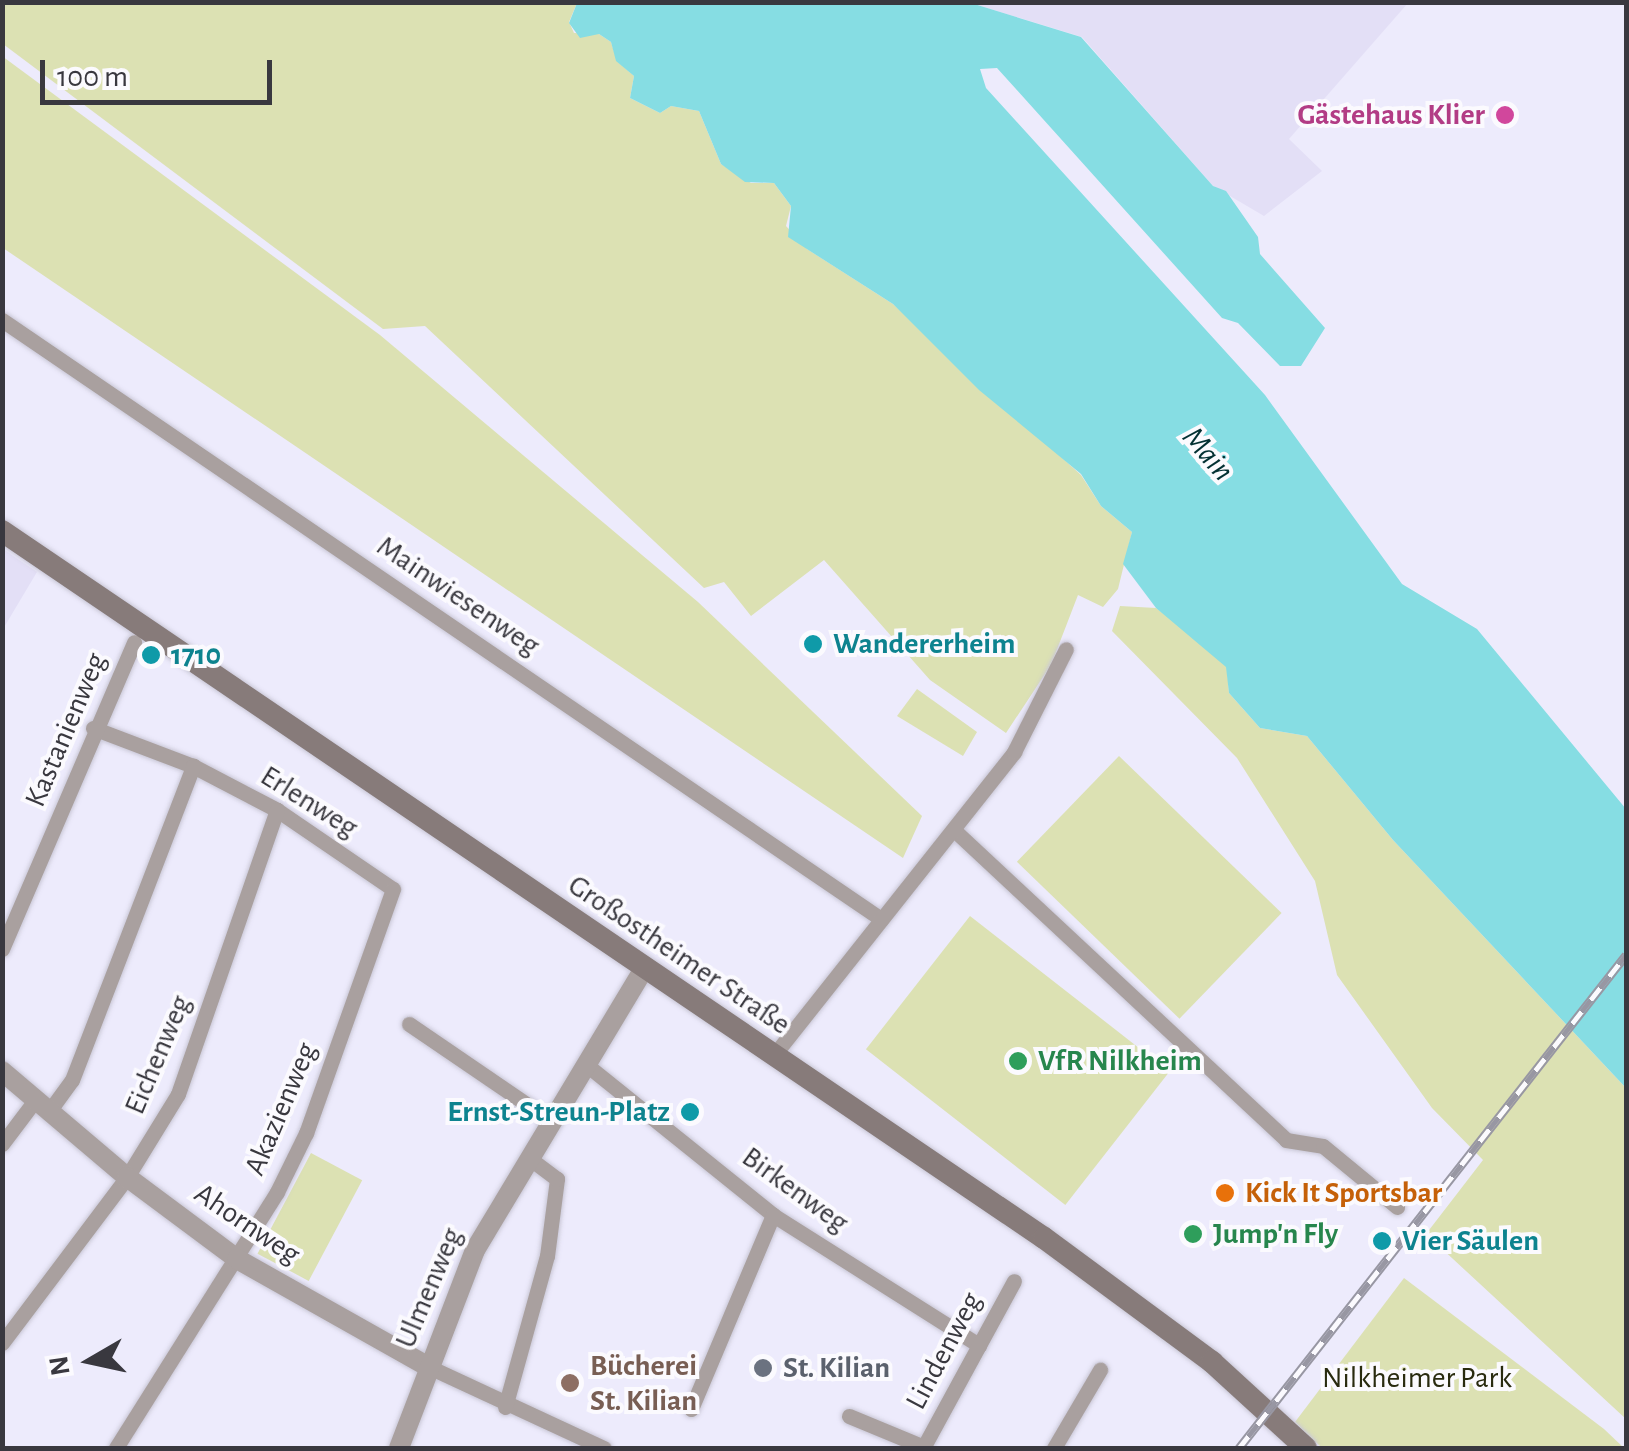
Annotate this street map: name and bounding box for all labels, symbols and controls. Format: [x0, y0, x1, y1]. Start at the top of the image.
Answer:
scale bar [45, 40, 278, 102]
text: 100 m [57, 62, 128, 92]
place label: Gästehaus Klier [1297, 97, 1485, 133]
marker: Gästehaus Klier [1494, 104, 1516, 126]
water label: Main [1174, 419, 1242, 489]
street label: Mainwiesenweg [370, 528, 546, 664]
place label: Wandererheim [833, 626, 1015, 662]
marker: Wandererheim [802, 633, 824, 655]
place label: 1710 [171, 637, 221, 673]
marker: 1710 [140, 644, 162, 666]
street label: Kastanienweg [17, 648, 115, 812]
street label: Erlenweg [254, 758, 364, 846]
street label: Großostheimer Straße [561, 867, 797, 1043]
street label: Eichenweg [117, 990, 199, 1120]
street label: Akazienweg [237, 1037, 325, 1181]
place label: VfR Nilkheim [1038, 1043, 1202, 1079]
marker: VfR Nilkheim [1007, 1050, 1029, 1072]
place label: Ernst-Streun-Platz [447, 1094, 670, 1130]
marker: Ernst-Streun-Platz [679, 1101, 701, 1123]
street label: Birkenweg [735, 1139, 855, 1241]
place label: Kick It Sportsbar [1245, 1175, 1442, 1211]
street label: Ahornweg [187, 1176, 307, 1272]
marker: Kick It Sportsbar [1214, 1182, 1236, 1204]
place label: Jump'n Fly [1213, 1216, 1338, 1252]
street label: Ulmenweg [388, 1223, 470, 1353]
marker: Jump'n Fly [1182, 1223, 1204, 1245]
place label: Vier Säulen [1402, 1223, 1539, 1259]
marker: Vier Säulen [1371, 1230, 1393, 1252]
street label: Lindenweg [898, 1286, 990, 1416]
north arrow [40, 1311, 140, 1411]
place label: Bücherei St. Kilian [590, 1348, 697, 1418]
place label: St. Kilian [783, 1350, 890, 1386]
text: N [45, 1354, 76, 1377]
marker: St. Kilian [752, 1357, 774, 1379]
park label: Nilkheimer Park [1322, 1360, 1512, 1396]
marker: Bücherei St. Kilian [559, 1372, 581, 1394]

